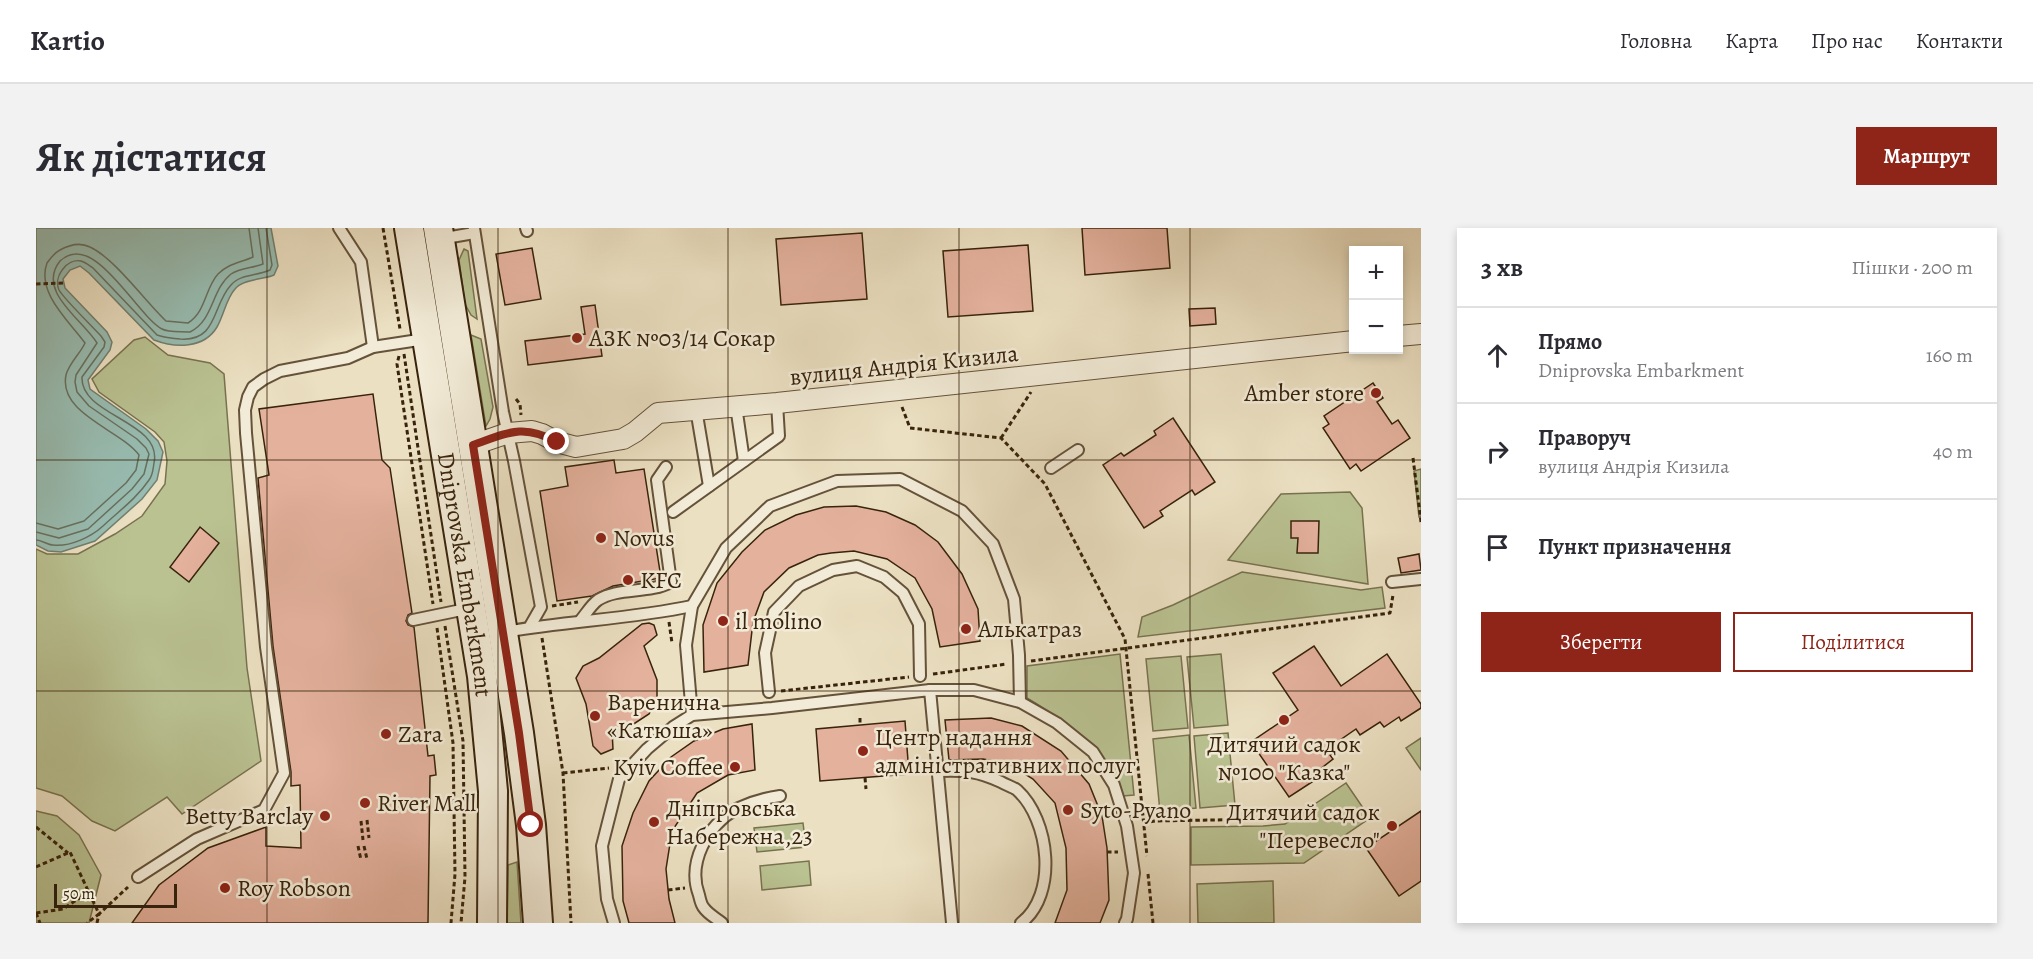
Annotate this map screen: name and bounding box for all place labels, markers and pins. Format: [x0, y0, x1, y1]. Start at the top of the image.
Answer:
place label: АЗК №03/14 Сокар [588, 322, 775, 354]
marker: АЗК №03/14 Сокар [570, 331, 584, 345]
place label: Amber store [1243, 377, 1364, 409]
marker: Amber store [1369, 386, 1383, 400]
place label: Novus [613, 522, 675, 554]
marker: Novus [594, 531, 608, 545]
place label: KFC [640, 564, 682, 596]
marker: KFC [621, 573, 635, 587]
place label: il molino [735, 605, 822, 637]
place label: Алькатраз [977, 613, 1082, 645]
marker: il molino [716, 614, 730, 628]
marker: Алькатраз [959, 622, 973, 636]
place label: Варенична «Катюша» [607, 686, 721, 746]
marker: Варенична «Катюша» [588, 709, 602, 723]
marker: Дитячий садок №100 "Казка" [1277, 713, 1291, 727]
place label: Zara [398, 718, 444, 750]
place label: Центр надання адміністративних послуг [875, 721, 1136, 781]
marker: Zara [379, 727, 393, 741]
place label: Дитячий садок №100 "Казка" [1207, 728, 1361, 788]
marker: Центр надання адміністративних послуг [856, 744, 870, 758]
place label: Kyiv Coffee [613, 751, 723, 783]
marker: Kyiv Coffee [728, 760, 742, 774]
place label: River Mall [377, 787, 476, 819]
place label: Дніпровська Набережна,23 [666, 792, 813, 852]
place label: Syto-Pyano [1080, 794, 1191, 826]
marker: River Mall [358, 796, 372, 810]
place label: Дитячий садок "Перевесло" [1226, 796, 1380, 856]
place label: Betty Barclay [185, 800, 313, 832]
marker: Syto-Pyano [1061, 803, 1075, 817]
marker: Betty Barclay [318, 809, 332, 823]
marker: Дніпровська Набережна,23 [647, 815, 661, 829]
marker: Дитячий садок "Перевесло" [1385, 819, 1399, 833]
place label: Roy Robson [237, 872, 351, 904]
marker: Roy Robson [218, 881, 232, 895]

